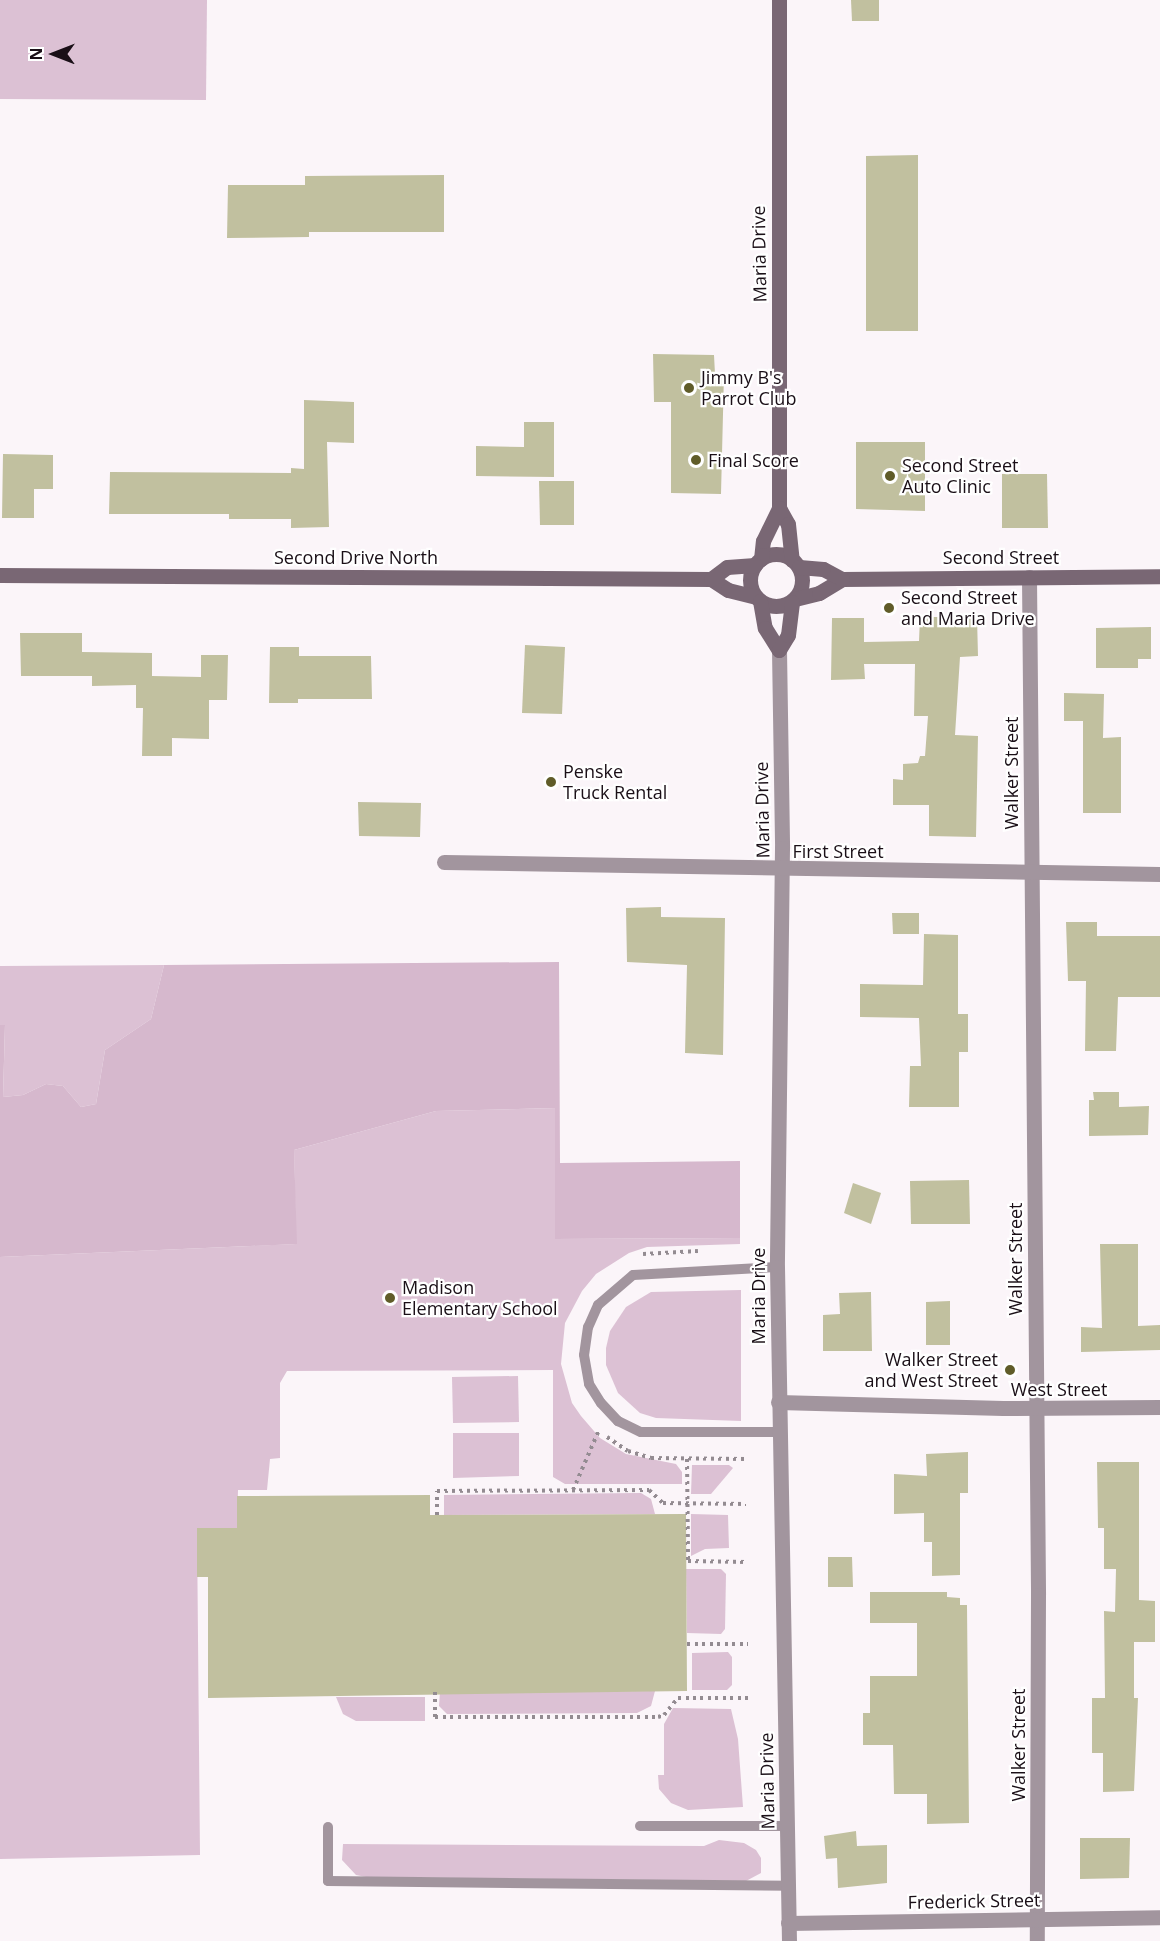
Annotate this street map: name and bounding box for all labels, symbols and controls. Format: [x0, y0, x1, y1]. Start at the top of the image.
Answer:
north arrow [24, 24, 84, 84]
text: N [25, 48, 47, 61]
street label: Maria Drive [747, 205, 771, 303]
place label: Jimmy B's Parrot Club [701, 367, 796, 410]
marker: Jimmy B's Parrot Club [682, 381, 696, 395]
place label: Final Score [708, 449, 799, 471]
marker: Final Score [689, 453, 703, 467]
place label: Second Street Auto Clinic [902, 455, 1018, 498]
marker: Second Street Auto Clinic [883, 469, 897, 483]
street label: Second Drive North [274, 546, 438, 568]
street label: Second Street [943, 546, 1059, 568]
place label: Second Street and Maria Drive [901, 587, 1035, 630]
marker: Second Street and Maria Drive [882, 601, 896, 615]
street label: Walker Street [1000, 716, 1022, 830]
place label: Penske Truck Rental [563, 761, 667, 804]
street label: Maria Drive [750, 761, 774, 859]
marker: Penske Truck Rental [544, 775, 558, 789]
street label: First Street [792, 840, 884, 862]
street label: Walker Street [1004, 1202, 1026, 1316]
street label: Maria Drive [747, 1248, 769, 1344]
place label: Madison Elementary School [402, 1277, 558, 1320]
marker: Madison Elementary School [383, 1291, 397, 1305]
place label: Walker Street and West Street [865, 1349, 998, 1392]
marker: Walker Street and West Street [1003, 1363, 1017, 1377]
street label: West Street [1011, 1378, 1107, 1400]
street label: Walker Street [1007, 1688, 1029, 1802]
street label: Maria Drive [755, 1732, 779, 1830]
street label: Frederick Street [907, 1889, 1041, 1913]

